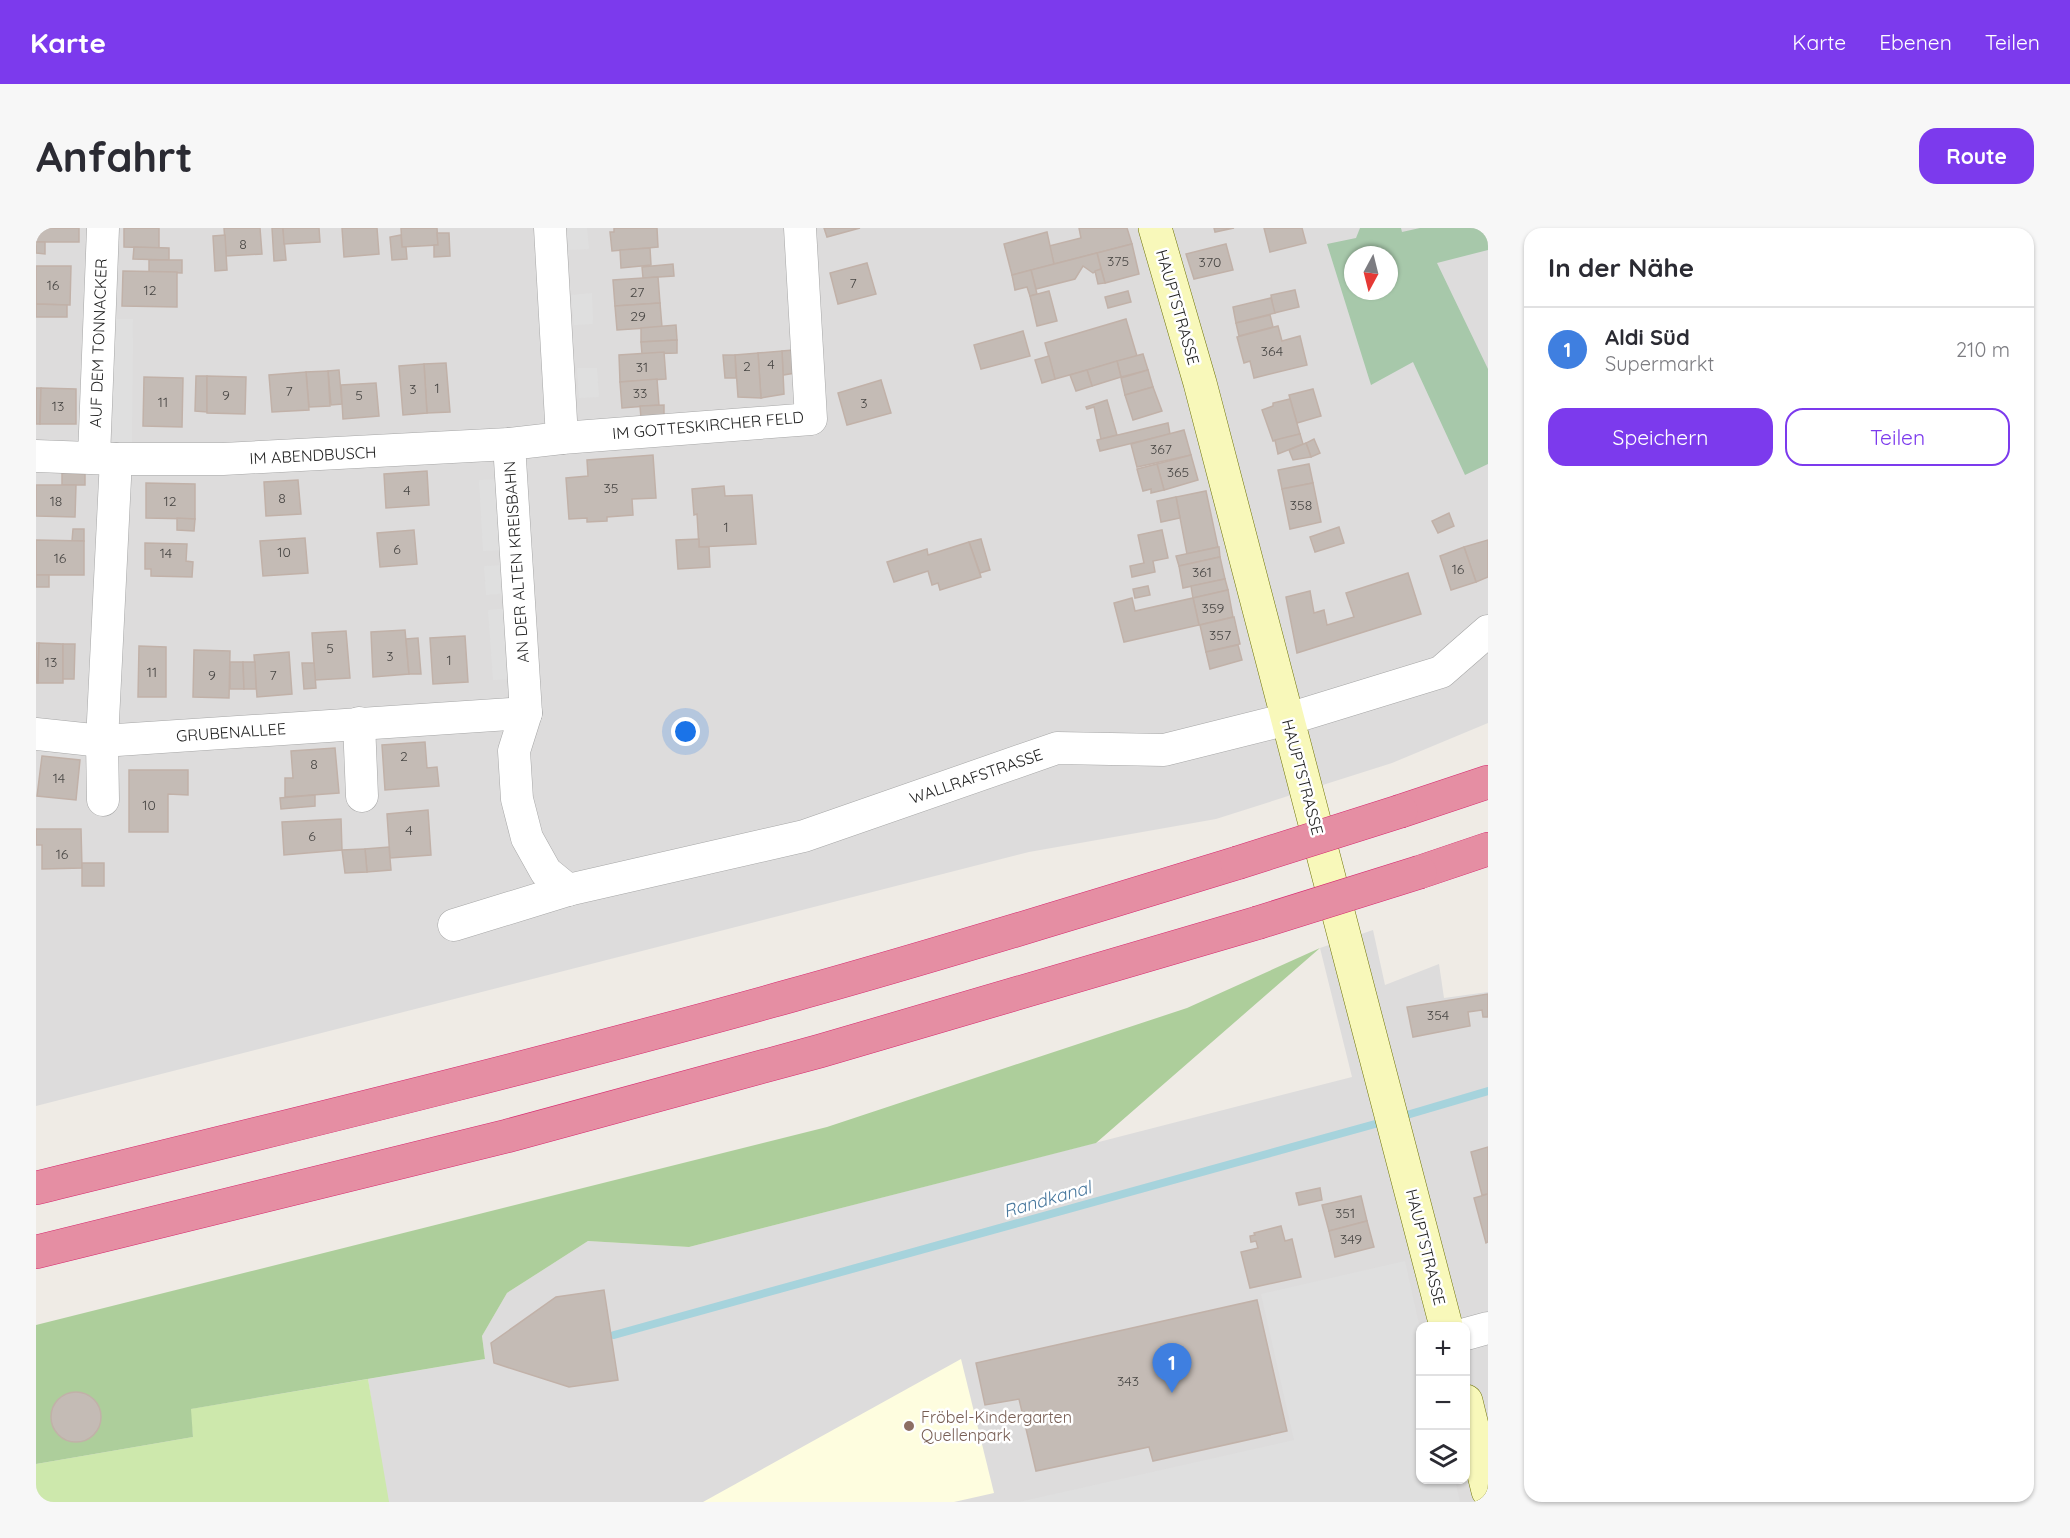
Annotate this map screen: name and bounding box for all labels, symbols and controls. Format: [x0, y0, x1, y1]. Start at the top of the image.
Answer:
text: Karte [30, 25, 106, 60]
text: Karte [1792, 29, 1846, 55]
text: Ebenen [1879, 29, 1952, 55]
text: Teilen [1985, 29, 2040, 55]
button: Route [1919, 128, 2034, 184]
text: Anfahrt [36, 130, 193, 183]
house number: 8 [239, 235, 247, 253]
north arrow [1344, 246, 1398, 300]
street label: HAUPTSTRASSE [1152, 247, 1204, 367]
text: In der Nähe [1548, 251, 1694, 284]
house number: 375 [1107, 252, 1129, 270]
house number: 370 [1199, 253, 1221, 271]
street label: AUF DEM TONNACKER [85, 258, 111, 428]
house number: 7 [849, 274, 857, 292]
house number: 16 [47, 276, 60, 294]
house number: 12 [144, 281, 157, 299]
house number: 27 [630, 283, 644, 301]
house number: 29 [630, 307, 646, 325]
text: Aldi Süd [1605, 323, 1690, 351]
text: 1 [1564, 337, 1571, 362]
text: 210 m [1956, 337, 2010, 362]
house number: 364 [1261, 342, 1283, 360]
text: Supermarkt [1605, 351, 1714, 376]
house number: 4 [767, 355, 775, 373]
house number: 2 [743, 357, 751, 375]
house number: 31 [636, 358, 648, 376]
house number: 1 [434, 379, 440, 397]
house number: 3 [409, 380, 417, 398]
house number: 7 [285, 382, 293, 400]
house number: 33 [633, 384, 647, 402]
house number: 9 [222, 386, 230, 404]
house number: 5 [355, 386, 363, 404]
house number: 11 [158, 393, 168, 411]
house number: 3 [860, 394, 868, 412]
house number: 13 [52, 397, 64, 415]
street label: IM GOTTESKIRCHER FELD [611, 407, 805, 443]
button: Speichern [1548, 408, 1773, 466]
button: Teilen [1785, 408, 2010, 466]
house number: 367 [1150, 440, 1172, 458]
street label: IM ABENDBUSCH [249, 442, 377, 468]
street label: AN DER ALTEN KREISBAHN [499, 460, 533, 664]
house number: 365 [1167, 463, 1189, 481]
house number: 35 [604, 479, 618, 497]
house number: 4 [403, 481, 411, 499]
house number: 8 [278, 489, 286, 507]
house number: 18 [50, 492, 62, 510]
house number: 12 [164, 492, 177, 510]
house number: 358 [1290, 496, 1312, 514]
house number: 1 [723, 518, 729, 536]
house number: 6 [393, 540, 401, 558]
house number: 10 [277, 543, 291, 561]
house number: 14 [160, 544, 172, 562]
house number: 16 [54, 549, 67, 567]
house number: 16 [1452, 560, 1465, 578]
house number: 361 [1192, 563, 1212, 581]
house number: 359 [1202, 599, 1225, 617]
house number: 357 [1209, 626, 1231, 644]
house number: 5 [326, 639, 334, 657]
house number: 3 [386, 647, 394, 665]
house number: 1 [446, 651, 452, 669]
house number: 13 [45, 653, 57, 671]
house number: 11 [147, 663, 157, 681]
house number: 9 [208, 666, 216, 684]
house number: 7 [269, 666, 277, 684]
your location [671, 717, 700, 746]
street label: HAUPTSTRASSE [1278, 717, 1328, 837]
street label: GRUBENALLEE [175, 718, 287, 746]
street label: WALLRAFSTRASSE [907, 744, 1045, 808]
house number: 2 [400, 747, 408, 765]
house number: 8 [310, 755, 318, 773]
house number: 14 [53, 769, 65, 787]
house number: 10 [142, 796, 156, 814]
house number: 4 [405, 821, 413, 839]
house number: 6 [308, 827, 316, 845]
house number: 16 [56, 845, 69, 863]
house number: 354 [1427, 1006, 1449, 1024]
water label: Randkanal [1000, 1175, 1095, 1222]
street label: HAUPTSTRASSE [1402, 1187, 1450, 1307]
house number: 351 [1335, 1204, 1355, 1222]
house number: 349 [1340, 1230, 1362, 1248]
map controls [1416, 1322, 1470, 1484]
button: + [1416, 1322, 1470, 1376]
pin: 1 [1152, 1344, 1192, 1393]
house number: 343 [1117, 1372, 1139, 1390]
button: − [1416, 1376, 1470, 1430]
place label: Fröbel-Kindergarten Quellenpark [921, 1407, 1072, 1445]
marker: Fröbel-Kindergarten Quellenpark [902, 1419, 916, 1433]
button: layers [1416, 1430, 1470, 1484]

